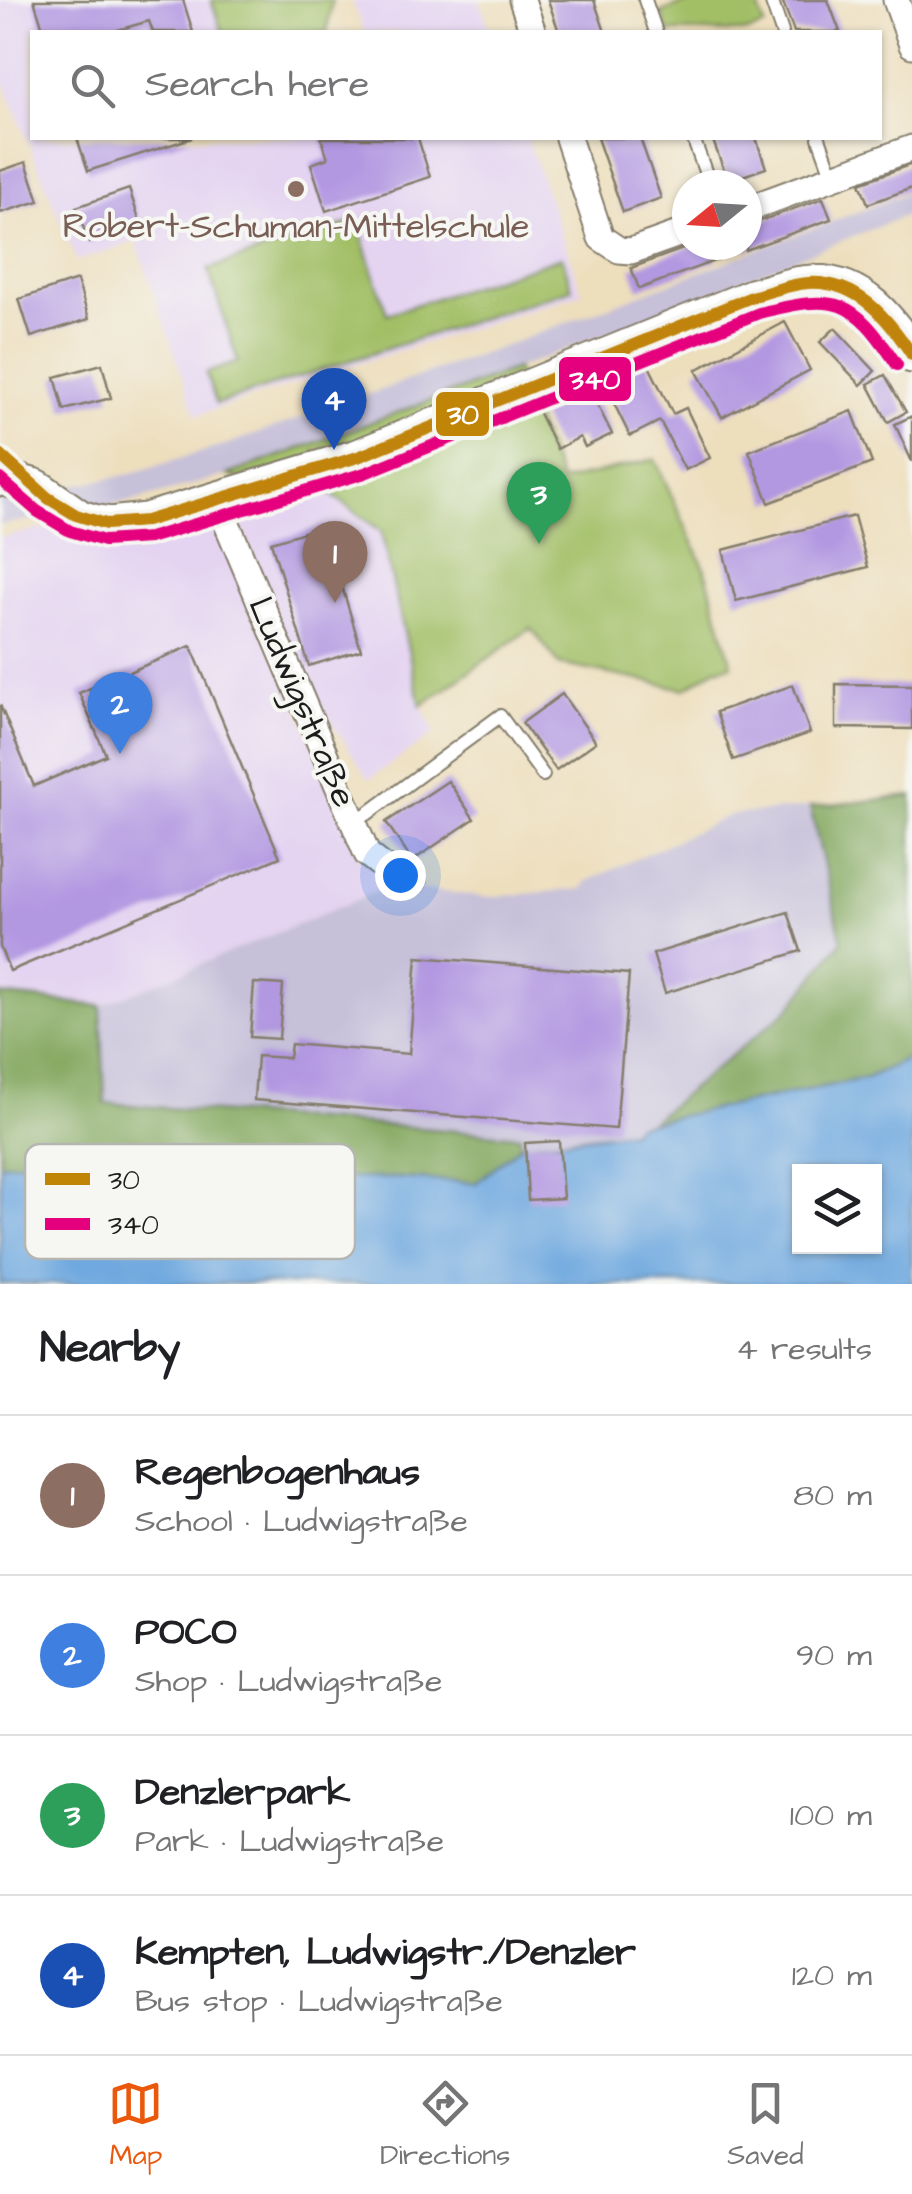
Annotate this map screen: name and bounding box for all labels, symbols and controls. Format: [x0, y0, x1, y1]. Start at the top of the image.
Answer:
search box [30, 30, 882, 140]
icon: search [65, 58, 120, 113]
text: Search here [145, 59, 369, 111]
north arrow [672, 170, 762, 260]
marker: Robert-Schuman-Mittelschule [285, 178, 307, 200]
place label: Robert-Schuman-Mittelschule [63, 202, 529, 251]
line badge: 340 [557, 355, 633, 403]
text: 340 [569, 361, 621, 400]
pin: 4 [302, 368, 366, 450]
line badge: 30 [434, 390, 491, 438]
text: 30 [446, 396, 479, 435]
pin: 3 [506, 462, 572, 544]
pin: 1 [302, 520, 368, 603]
street label: Ludwigstraße [234, 589, 368, 816]
pin: 2 [88, 672, 152, 754]
your location [375, 850, 426, 901]
legend [25, 1144, 355, 1259]
text: 30 [108, 1161, 140, 1200]
map controls [792, 1164, 882, 1254]
button: layers [792, 1164, 882, 1254]
text: 340 [108, 1206, 159, 1245]
text: Nearby [40, 1320, 180, 1378]
text: 4 results [736, 1327, 872, 1372]
text: Regenbogenhaus [135, 1447, 420, 1499]
text: 1 [70, 1473, 75, 1518]
text: 80 m [793, 1473, 872, 1518]
text: School · Ludwigstraße [135, 1499, 468, 1544]
text: POCO [135, 1607, 237, 1659]
text: 2 [63, 1633, 82, 1678]
text: 90 m [796, 1633, 872, 1678]
text: Shop · Ludwigstraße [135, 1659, 442, 1704]
text: Denzlerpark [135, 1767, 350, 1819]
text: 3 [64, 1793, 81, 1838]
text: 100 m [790, 1793, 872, 1838]
text: Park · Ludwigstraße [135, 1819, 444, 1864]
text: Kempten, Ludwigstr./Denzler [135, 1927, 636, 1979]
text: 4 [62, 1953, 83, 1998]
text: 120 m [792, 1953, 872, 1998]
text: Bus stop · Ludwigstraße [135, 1979, 503, 2024]
tab: Map [108, 2076, 163, 2175]
tab: Directions [380, 2076, 510, 2175]
tab: Saved [727, 2076, 804, 2175]

